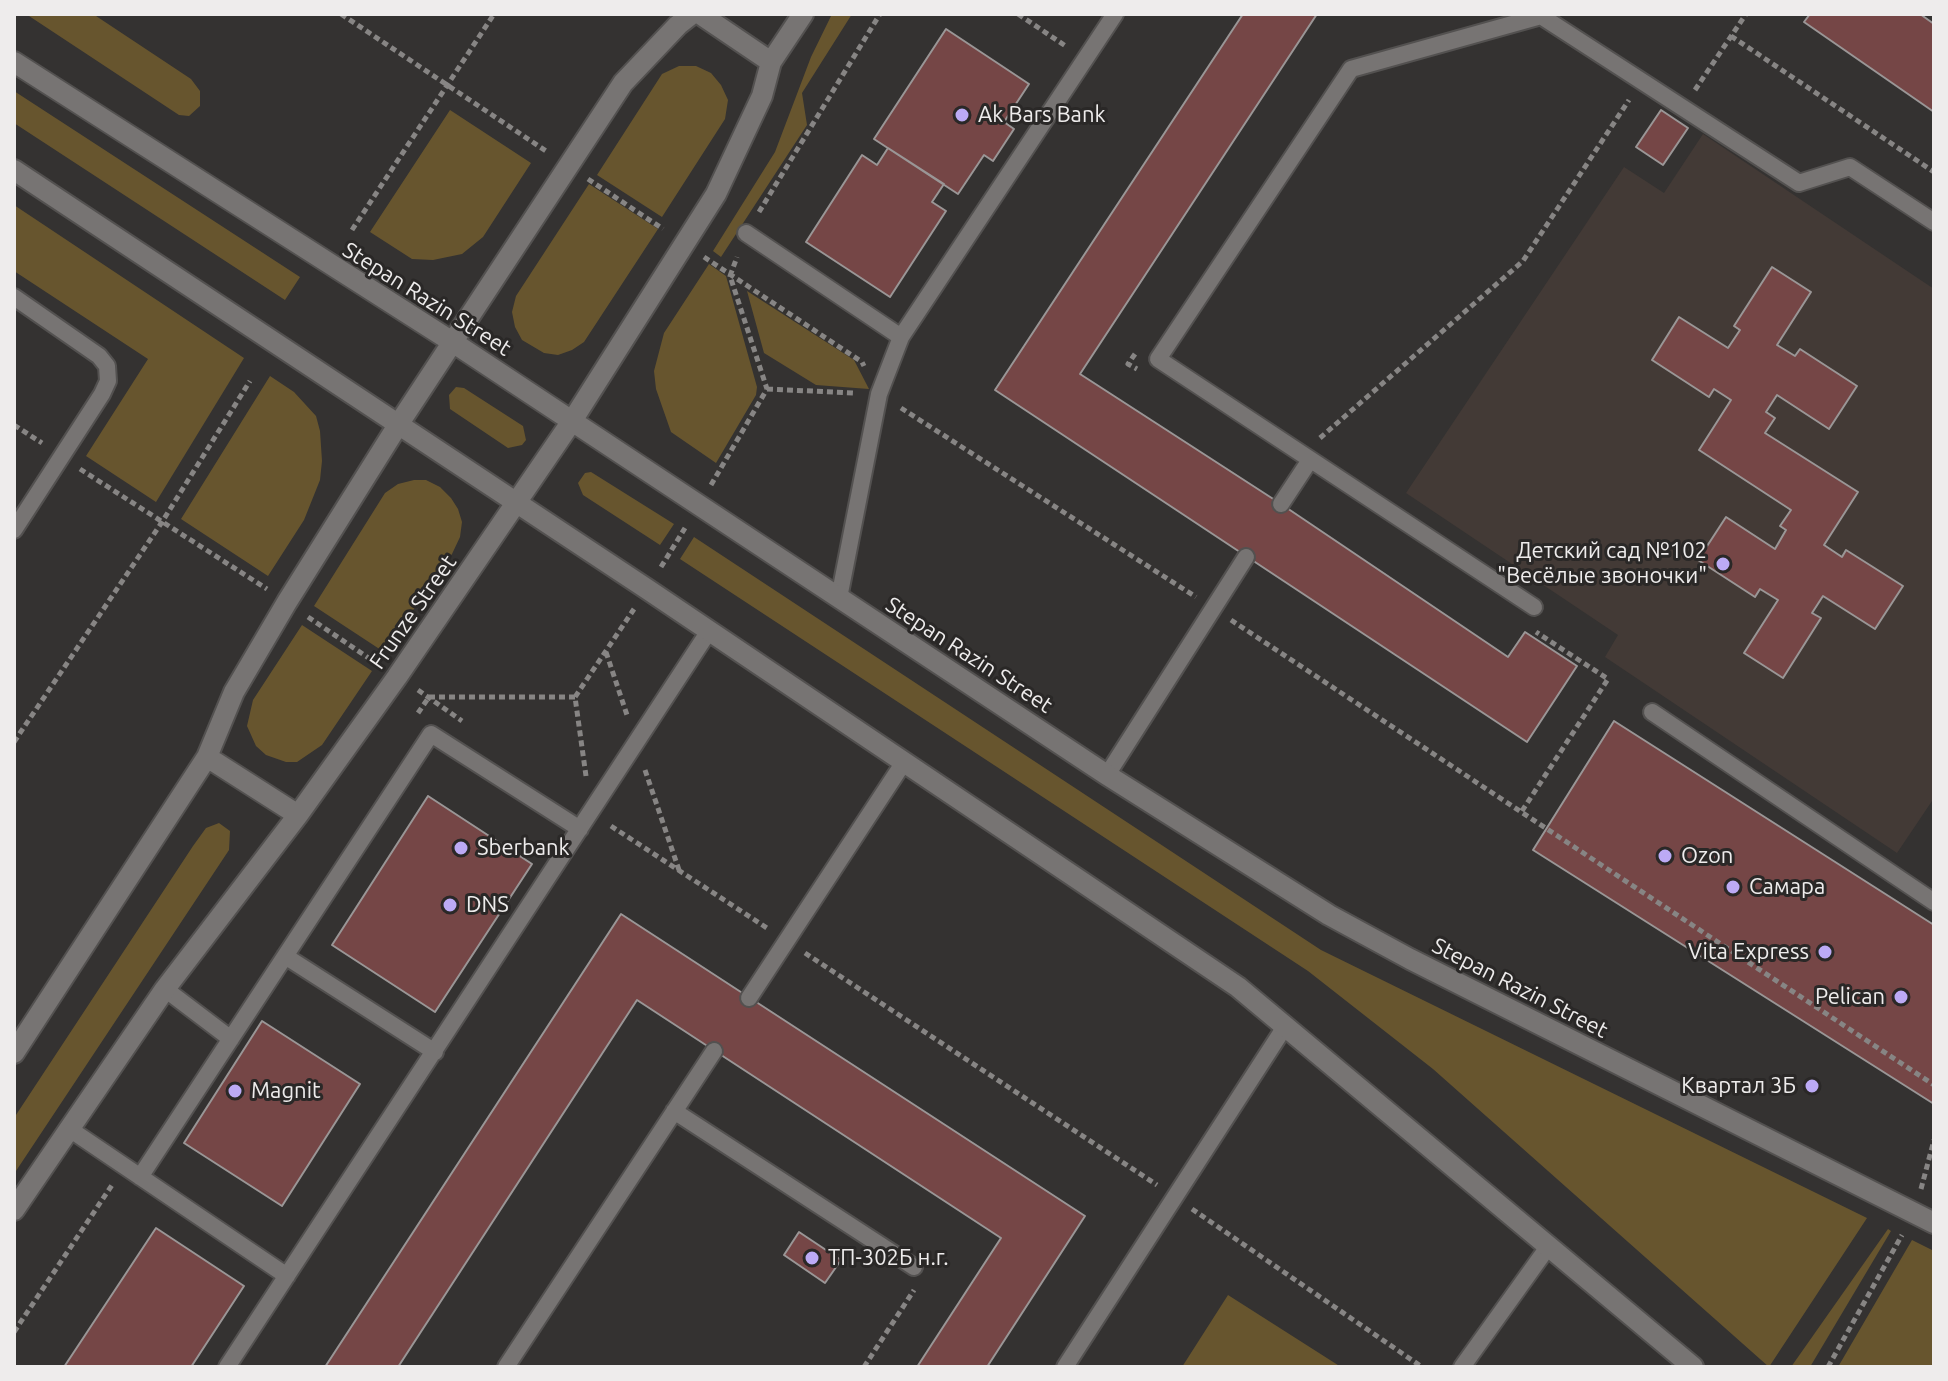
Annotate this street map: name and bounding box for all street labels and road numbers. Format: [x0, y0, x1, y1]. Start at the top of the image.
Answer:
street label: Stepan Razin Street [338, 237, 516, 361]
street label: Frunze Street [364, 550, 462, 674]
street label: Stepan Razin Street [881, 591, 1057, 719]
street label: Stepan Razin Street [1428, 932, 1612, 1044]

